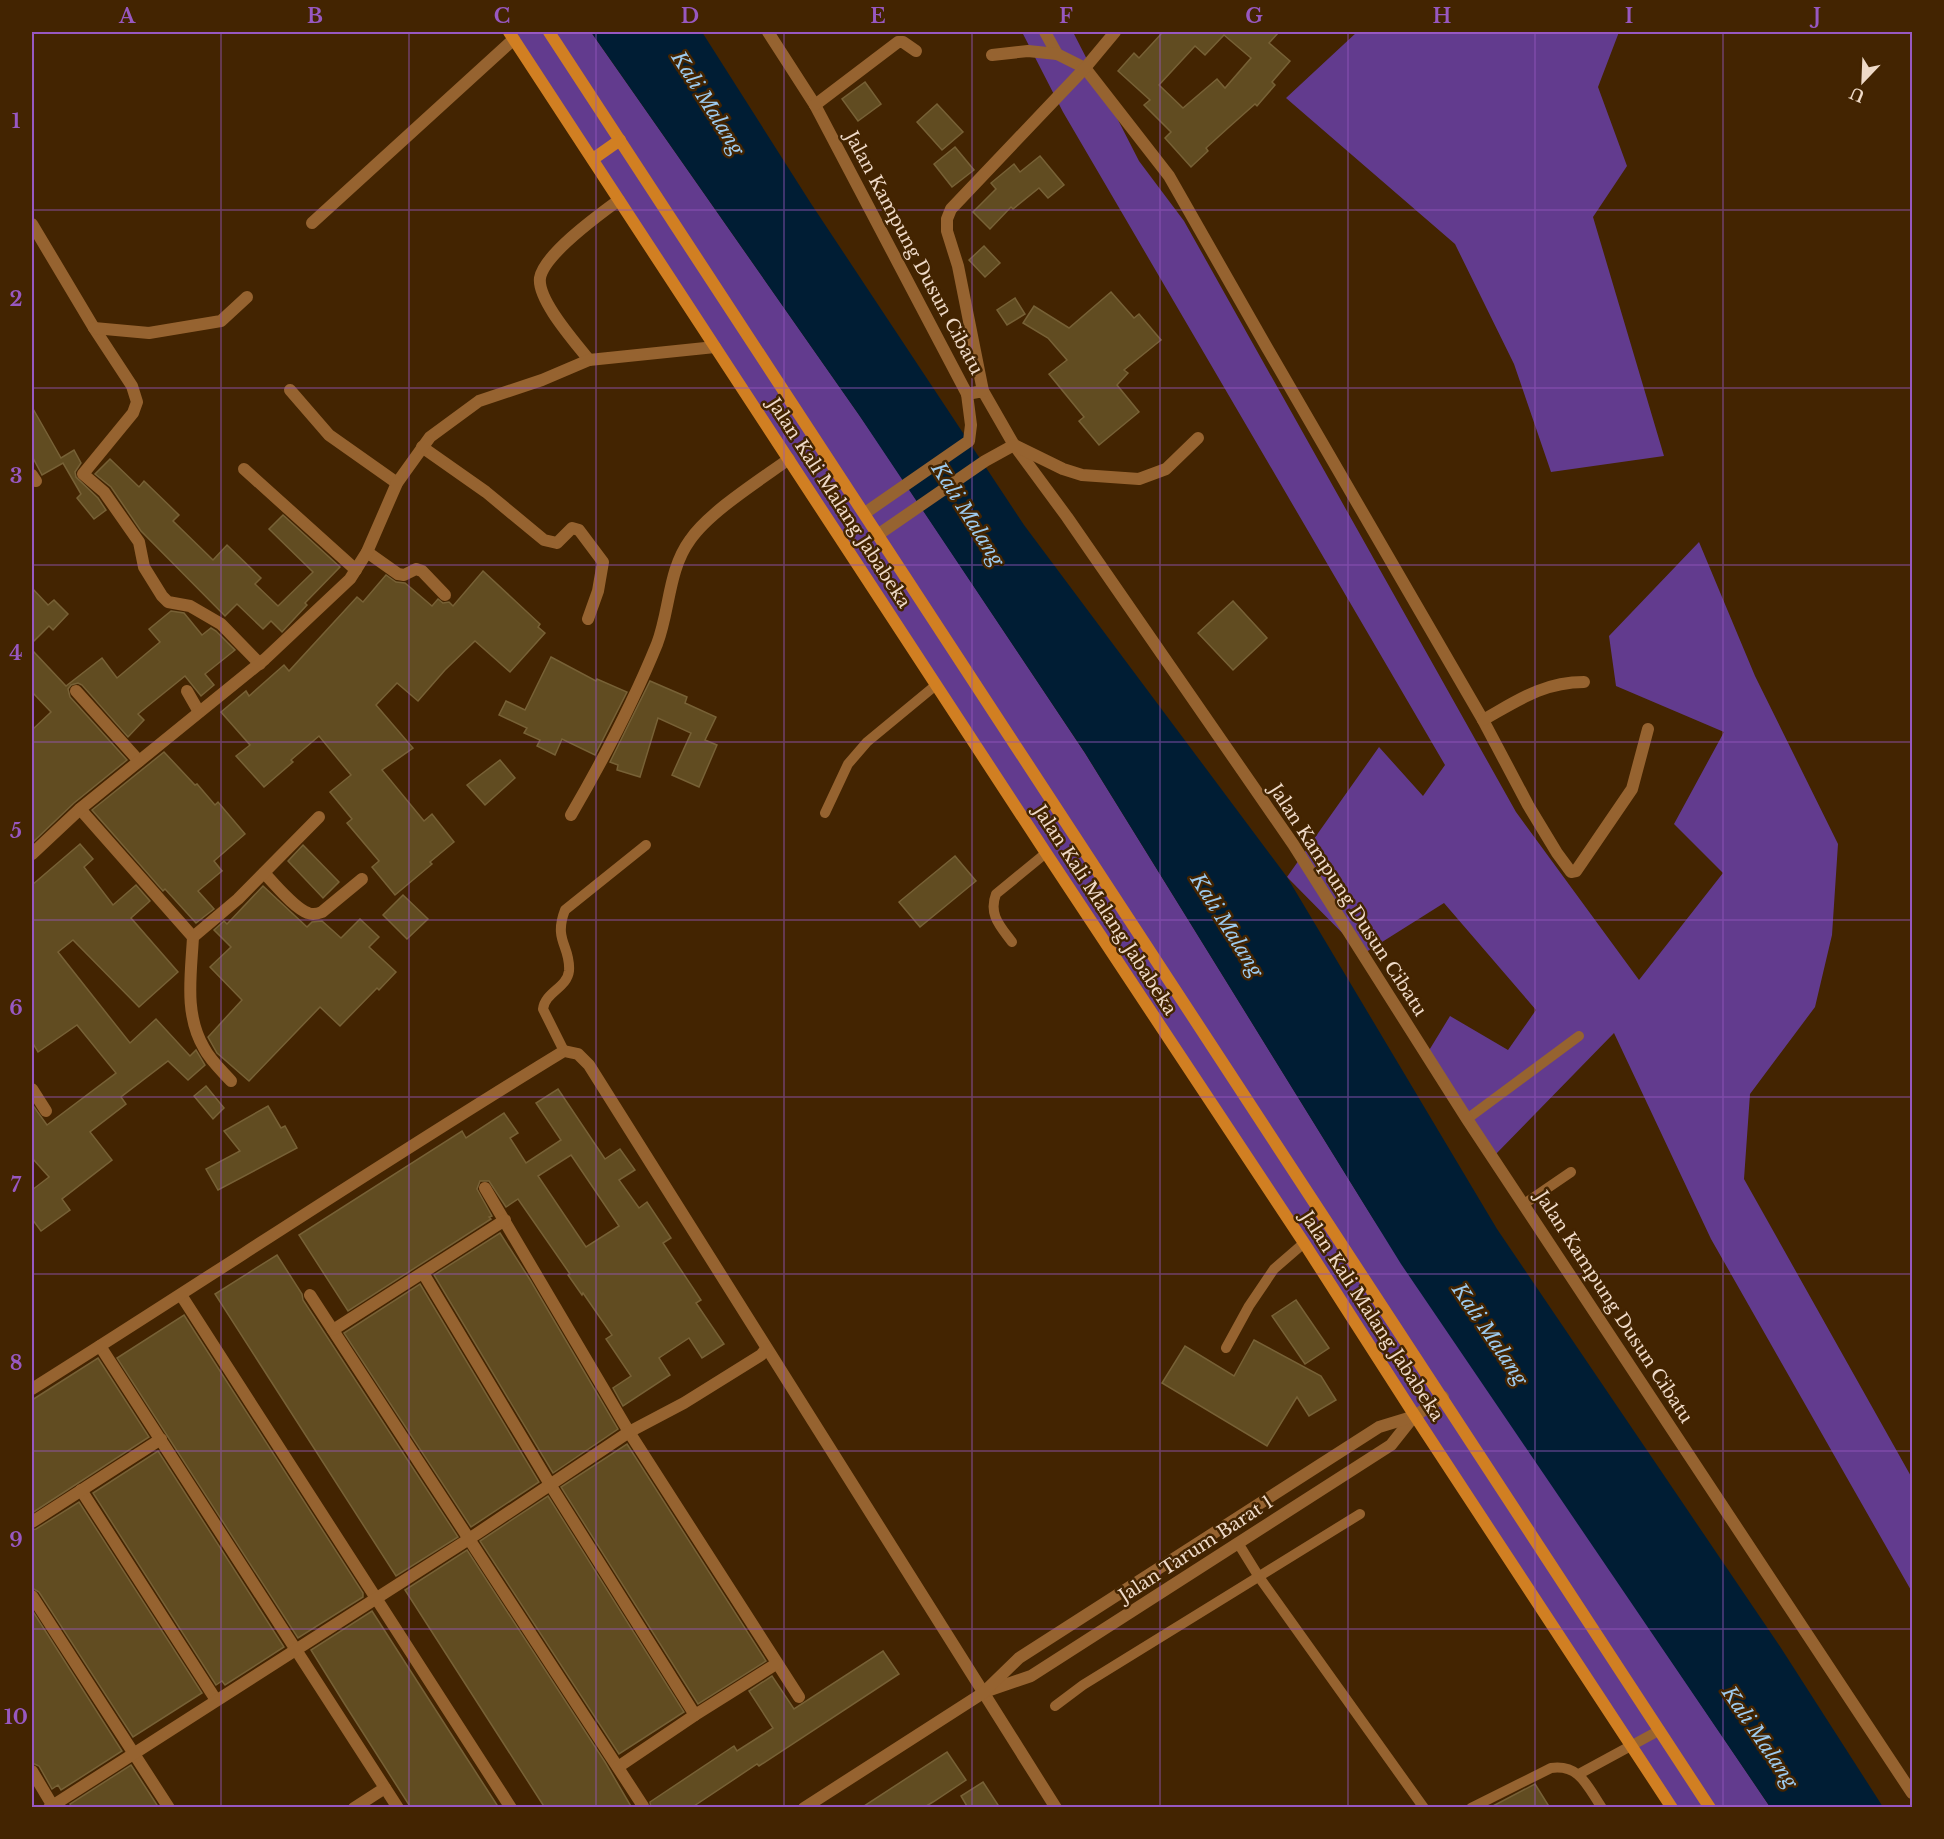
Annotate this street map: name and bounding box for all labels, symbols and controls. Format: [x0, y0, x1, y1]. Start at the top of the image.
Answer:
text: A [118, 4, 136, 28]
text: B [307, 4, 323, 28]
text: C [494, 4, 510, 28]
text: D [681, 4, 699, 28]
text: E [870, 4, 886, 28]
text: F [1059, 4, 1073, 28]
text: G [1245, 4, 1263, 28]
text: H [1433, 4, 1452, 28]
text: I [1625, 4, 1633, 28]
text: J [1809, 4, 1821, 28]
water label: Kali Malang [666, 46, 750, 160]
north arrow [1833, 51, 1893, 111]
text: U [1847, 83, 1868, 107]
text: 1 [12, 109, 21, 133]
street label: Jalan Kampung Dusun Cibatu [839, 126, 988, 378]
text: 2 [9, 287, 23, 311]
street label: Jalan Kali Malang Jababeka [762, 392, 915, 612]
water label: Kali Malang [926, 457, 1010, 571]
text: 3 [10, 464, 22, 488]
text: 4 [9, 641, 23, 665]
street label: Jalan Kampung Dusun Cibatu [1263, 778, 1431, 1020]
street label: Jalan Kali Malang Jababeka [1028, 799, 1181, 1019]
text: 5 [10, 819, 22, 843]
water label: Kali Malang [1185, 868, 1269, 982]
text: 6 [9, 996, 23, 1020]
text: 7 [11, 1173, 22, 1197]
street label: Jalan Kampung Dusun Cibatu [1529, 1185, 1697, 1427]
street label: Jalan Kali Malang Jababeka [1295, 1205, 1448, 1425]
water label: Kali Malang [1447, 1278, 1533, 1390]
text: 8 [10, 1351, 22, 1375]
street label: Jalan Tarum Barat 1 [1113, 1491, 1277, 1608]
text: 9 [9, 1528, 23, 1552]
water label: Kali Malang [1717, 1681, 1803, 1793]
text: 10 [4, 1705, 28, 1729]

